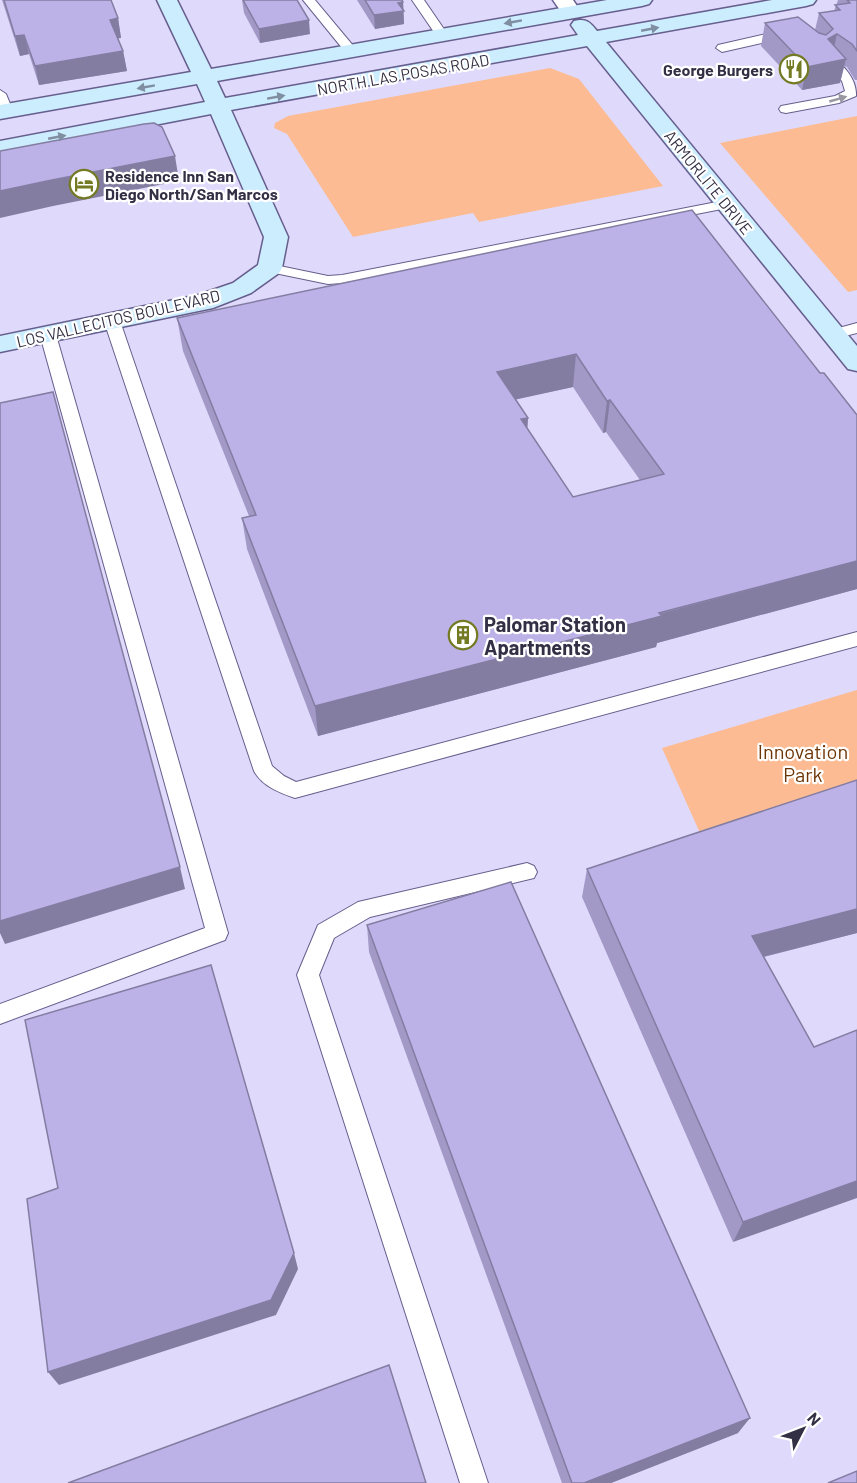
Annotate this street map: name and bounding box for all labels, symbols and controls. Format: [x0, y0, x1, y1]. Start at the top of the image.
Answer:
one-way arrow [504, 18, 523, 27]
one-way arrow [641, 24, 660, 33]
street label: NORTH LAS POSAS ROAD [315, 49, 491, 99]
restaurant icon: George Burgers [778, 53, 810, 85]
place label: George Burgers [663, 60, 773, 79]
one-way arrow [137, 83, 156, 92]
one-way arrow [267, 92, 286, 101]
one-way arrow [829, 94, 847, 103]
street label: ARMORLITE DRIVE [661, 126, 757, 238]
one-way arrow [48, 132, 67, 141]
place label: Residence Inn San Diego North/San Marcos [105, 166, 278, 203]
hotel icon: Residence Inn San Diego North/San Marcos [68, 168, 100, 200]
street label: LOS VALLECITOS BOULEVARD [14, 285, 222, 351]
place label: Palomar Station Apartments [484, 612, 626, 659]
building icon: Palomar Station Apartments [447, 619, 479, 651]
park label: Innovation Park [758, 739, 848, 786]
north arrow [773, 1399, 833, 1459]
text: N [804, 1408, 825, 1429]

